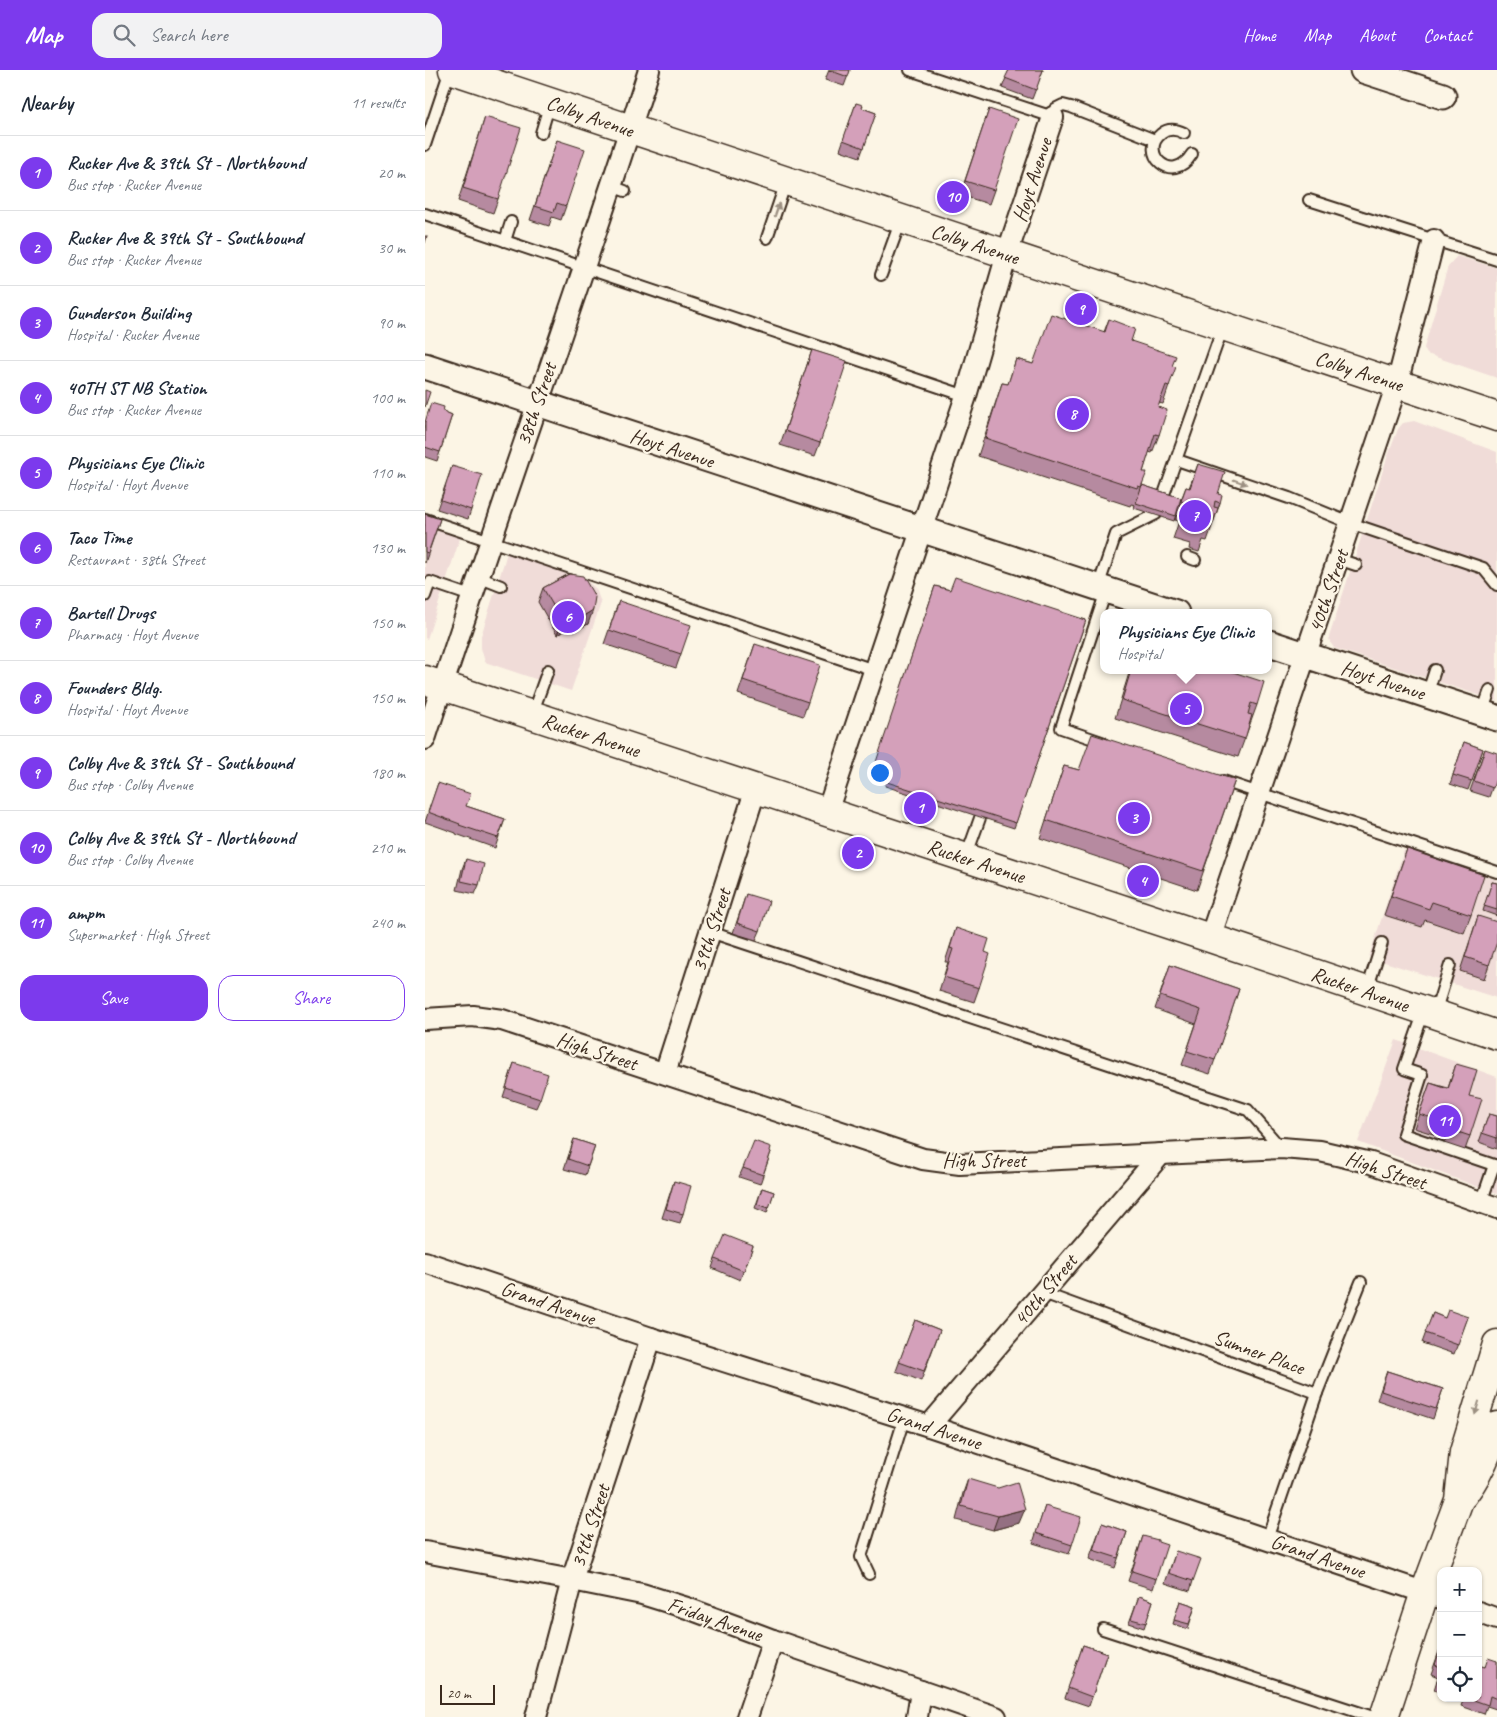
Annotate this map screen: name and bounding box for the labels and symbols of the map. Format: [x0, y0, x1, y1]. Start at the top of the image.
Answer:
street label: Colby Avenue [543, 89, 638, 143]
street label: Hoyt Avenue [1006, 133, 1058, 225]
pin: 10 [937, 178, 969, 216]
one-way arrow [774, 202, 781, 217]
street label: Colby Avenue [928, 218, 1023, 271]
pin: 9 [1065, 290, 1097, 328]
street label: Colby Avenue [1312, 345, 1407, 398]
street label: 38th Street [510, 357, 563, 449]
pin: 8 [1057, 395, 1089, 433]
street label: Hoyt Avenue [627, 422, 719, 474]
one-way arrow [1232, 478, 1247, 486]
pin: 7 [1179, 497, 1211, 535]
street label: 40th Street [1302, 544, 1355, 636]
pin: 6 [552, 598, 584, 636]
street label: Hoyt Avenue [1338, 654, 1430, 706]
pin: 5 [1170, 690, 1202, 728]
street label: Rucker Avenue [539, 707, 644, 763]
your location [867, 760, 893, 786]
pin: 1 [904, 789, 936, 827]
pin: 3 [1118, 799, 1150, 837]
street label: Rucker Avenue [924, 833, 1029, 889]
pin: 2 [842, 834, 874, 872]
pin: 4 [1127, 862, 1159, 900]
street label: 39th Street [685, 883, 737, 975]
street label: Rucker Avenue [1308, 960, 1413, 1018]
street label: High Street [553, 1026, 643, 1077]
pin: 11 [1429, 1102, 1461, 1140]
street label: High Street [1342, 1145, 1432, 1196]
street label: High Street [942, 1147, 1028, 1173]
street label: 40th Street [1007, 1247, 1084, 1331]
street label: Grand Avenue [497, 1275, 601, 1332]
street label: Sumner Place [1210, 1324, 1310, 1381]
one-way arrow [1473, 1400, 1481, 1415]
street label: Grand Avenue [883, 1401, 987, 1456]
street label: 39th Street [564, 1479, 616, 1571]
street label: Grand Avenue [1267, 1528, 1371, 1585]
street label: Friday Avenue [664, 1591, 767, 1648]
scale bar [440, 1682, 495, 1705]

